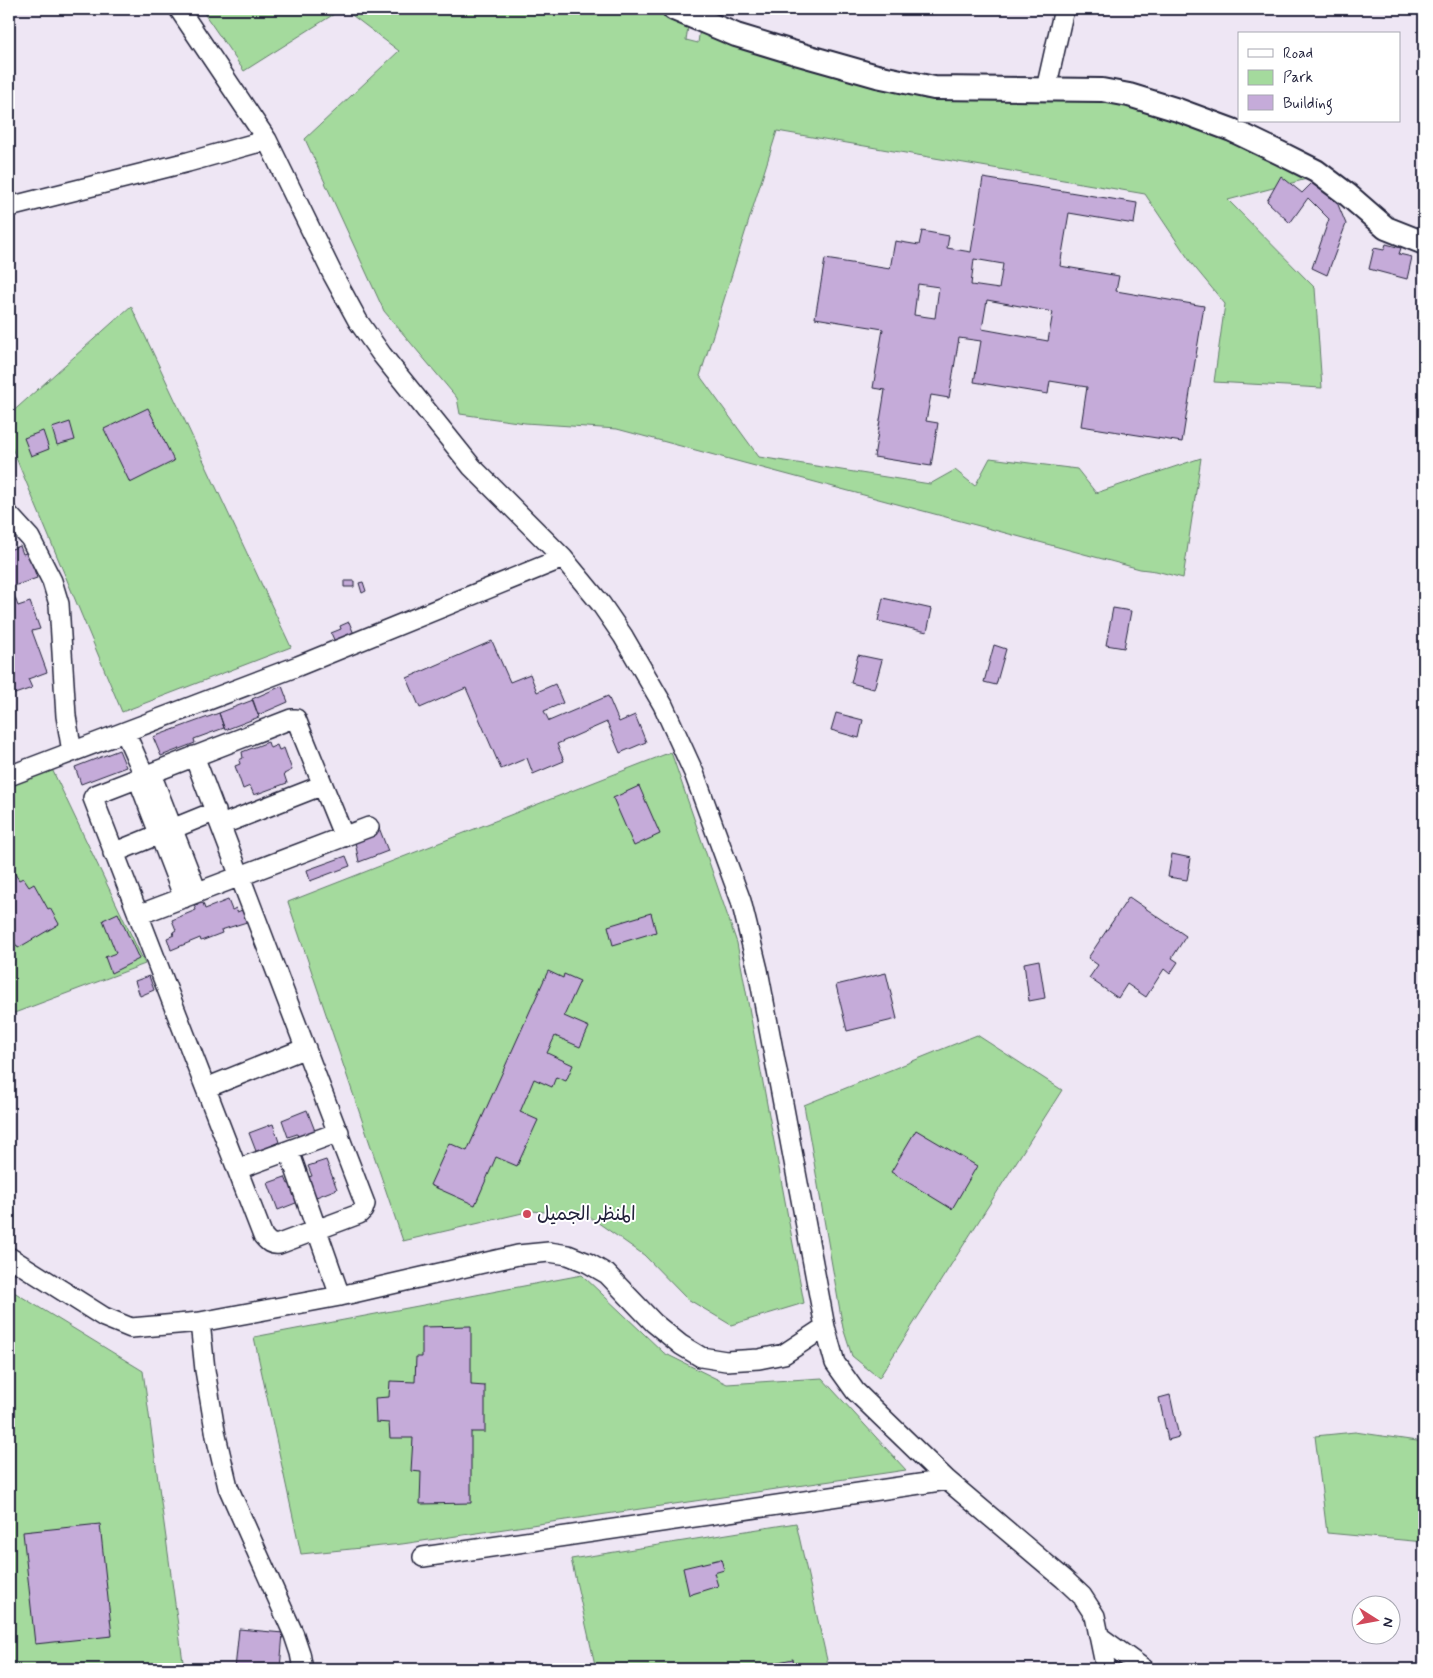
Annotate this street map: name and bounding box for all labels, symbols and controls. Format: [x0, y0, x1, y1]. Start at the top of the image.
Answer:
legend [1238, 32, 1400, 122]
text: Road [1283, 44, 1313, 64]
text: Park [1283, 68, 1313, 88]
text: Building [1283, 94, 1333, 115]
place label: المنظر الجميل [537, 1202, 636, 1227]
marker: المنظر الجميل [521, 1208, 533, 1220]
north arrow [1350, 1596, 1400, 1646]
text: N [1378, 1616, 1398, 1629]

